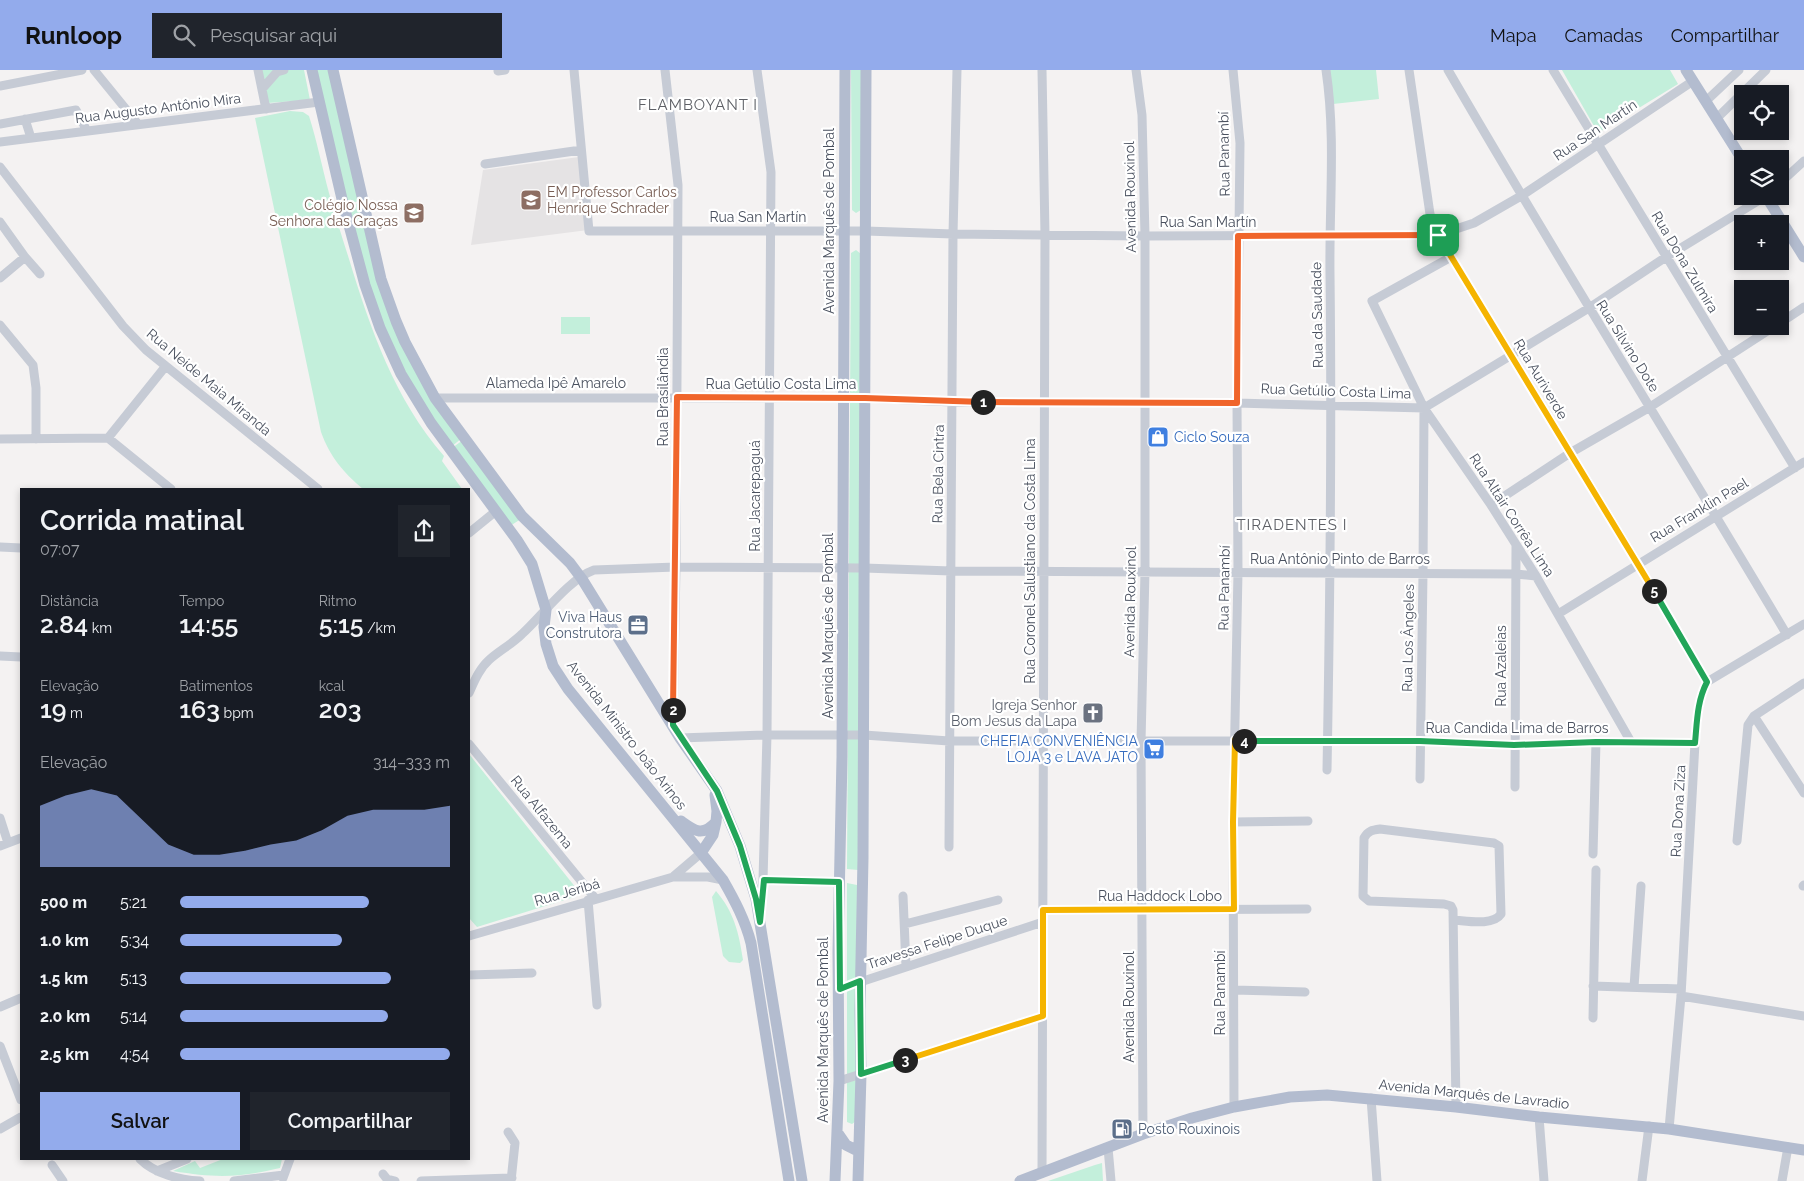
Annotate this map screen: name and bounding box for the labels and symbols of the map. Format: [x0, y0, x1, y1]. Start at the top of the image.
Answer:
street label: Rua Augusto Antônio Mira [74, 90, 242, 126]
district label: FLAMBOYANT I [638, 96, 758, 114]
street label: Rua San Martín [1550, 96, 1640, 164]
street label: Rua Panambí [1215, 110, 1233, 197]
street label: Avenida Marquês de Pombal [821, 128, 837, 314]
street label: Avenida Rouxinol [1121, 141, 1139, 253]
place label: EM Professor Carlos Henrique Schrader [547, 184, 677, 216]
school or university icon: EM Professor Carlos Henrique Schrader [519, 188, 543, 212]
place label: Colégio Nossa Senhora das Graças [269, 197, 398, 229]
school or university icon: Colégio Nossa Senhora das Graças [402, 201, 426, 225]
street label: Rua Dona Zulmira [1648, 208, 1722, 316]
street label: Rua San Martín [709, 209, 807, 225]
street label: Rua San Martín [1159, 214, 1257, 230]
pin [1417, 214, 1459, 256]
street label: Rua da Saudade [1308, 262, 1326, 368]
street label: Rua Silvino Dote [1593, 297, 1663, 395]
street label: Rua Neide Maia Miranda [144, 325, 274, 439]
street label: Rua Auriverde [1511, 336, 1571, 422]
street label: Rua Brasilândia [655, 347, 671, 447]
street label: Alameda Ipê Amarelo [486, 375, 626, 391]
street label: Rua Getúlio Costa Lima [706, 376, 856, 392]
street label: Rua Getúlio Costa Lima [1260, 380, 1412, 402]
pin: 1 [970, 390, 996, 414]
street label: Rua Bela Cintra [929, 424, 947, 524]
shop icon: Ciclo Souza [1146, 425, 1170, 449]
place label: Ciclo Souza [1174, 429, 1250, 445]
street label: Rua Coronel Salustiano da Costa Lima [1022, 438, 1038, 684]
street label: Rua Jacarepaguá [747, 440, 763, 552]
street label: Rua Altair Corrêa Lima [1466, 450, 1558, 580]
street label: Rua Franklin Pael [1647, 474, 1751, 546]
district label: TIRADENTES I [1236, 516, 1348, 534]
street label: Avenida Marquês de Pombal [820, 533, 836, 719]
street label: Rua Panambí [1215, 544, 1233, 631]
street label: Avenida Rouxinol [1121, 546, 1139, 658]
street label: Rua Antônio Pinto de Barros [1250, 551, 1430, 567]
pin: 5 [1642, 578, 1666, 604]
street label: Rua Los Ângeles [1398, 584, 1417, 692]
place label: Viva Haus Construtora [546, 609, 622, 641]
office icon: Viva Haus Construtora [626, 613, 650, 637]
street label: Rua Azaleias [1493, 625, 1509, 707]
street label: Avenida Ministro João Arinos [564, 657, 690, 813]
place label: Igreja Senhor Bom Jesus da Lapa [951, 697, 1077, 729]
pin: 2 [660, 698, 686, 722]
church icon: Igreja Senhor Bom Jesus da Lapa [1081, 701, 1105, 725]
street label: Rua Candida Lima de Barros [1425, 720, 1609, 736]
pin: 4 [1232, 728, 1256, 754]
place label: CHEFIA CONVENIÊNCIA LOJA 3 e LAVA JATO [980, 732, 1139, 765]
supermarket icon: CHEFIA CONVENIÊNCIA LOJA 3 e LAVA JATO [1142, 737, 1166, 761]
street label: Rua Dona Ziza [1668, 764, 1688, 858]
street label: Rua Alfazema [508, 772, 576, 852]
street label: Rua Jeribá [532, 875, 602, 909]
street label: Rua Haddock Lobo [1098, 888, 1222, 904]
street label: Travessa Felipe Duque [865, 912, 1009, 972]
street label: Avenida Marquês de Pombal [815, 937, 831, 1123]
street label: Rua Panambí [1212, 949, 1228, 1036]
street label: Avenida Rouxinol [1121, 951, 1137, 1063]
pin: 3 [892, 1048, 918, 1072]
street label: Avenida Marquês de Lavradio [1378, 1076, 1570, 1112]
fuel station icon: Posto Rouxinois [1110, 1117, 1134, 1141]
place label: Posto Rouxinois [1138, 1121, 1240, 1137]

